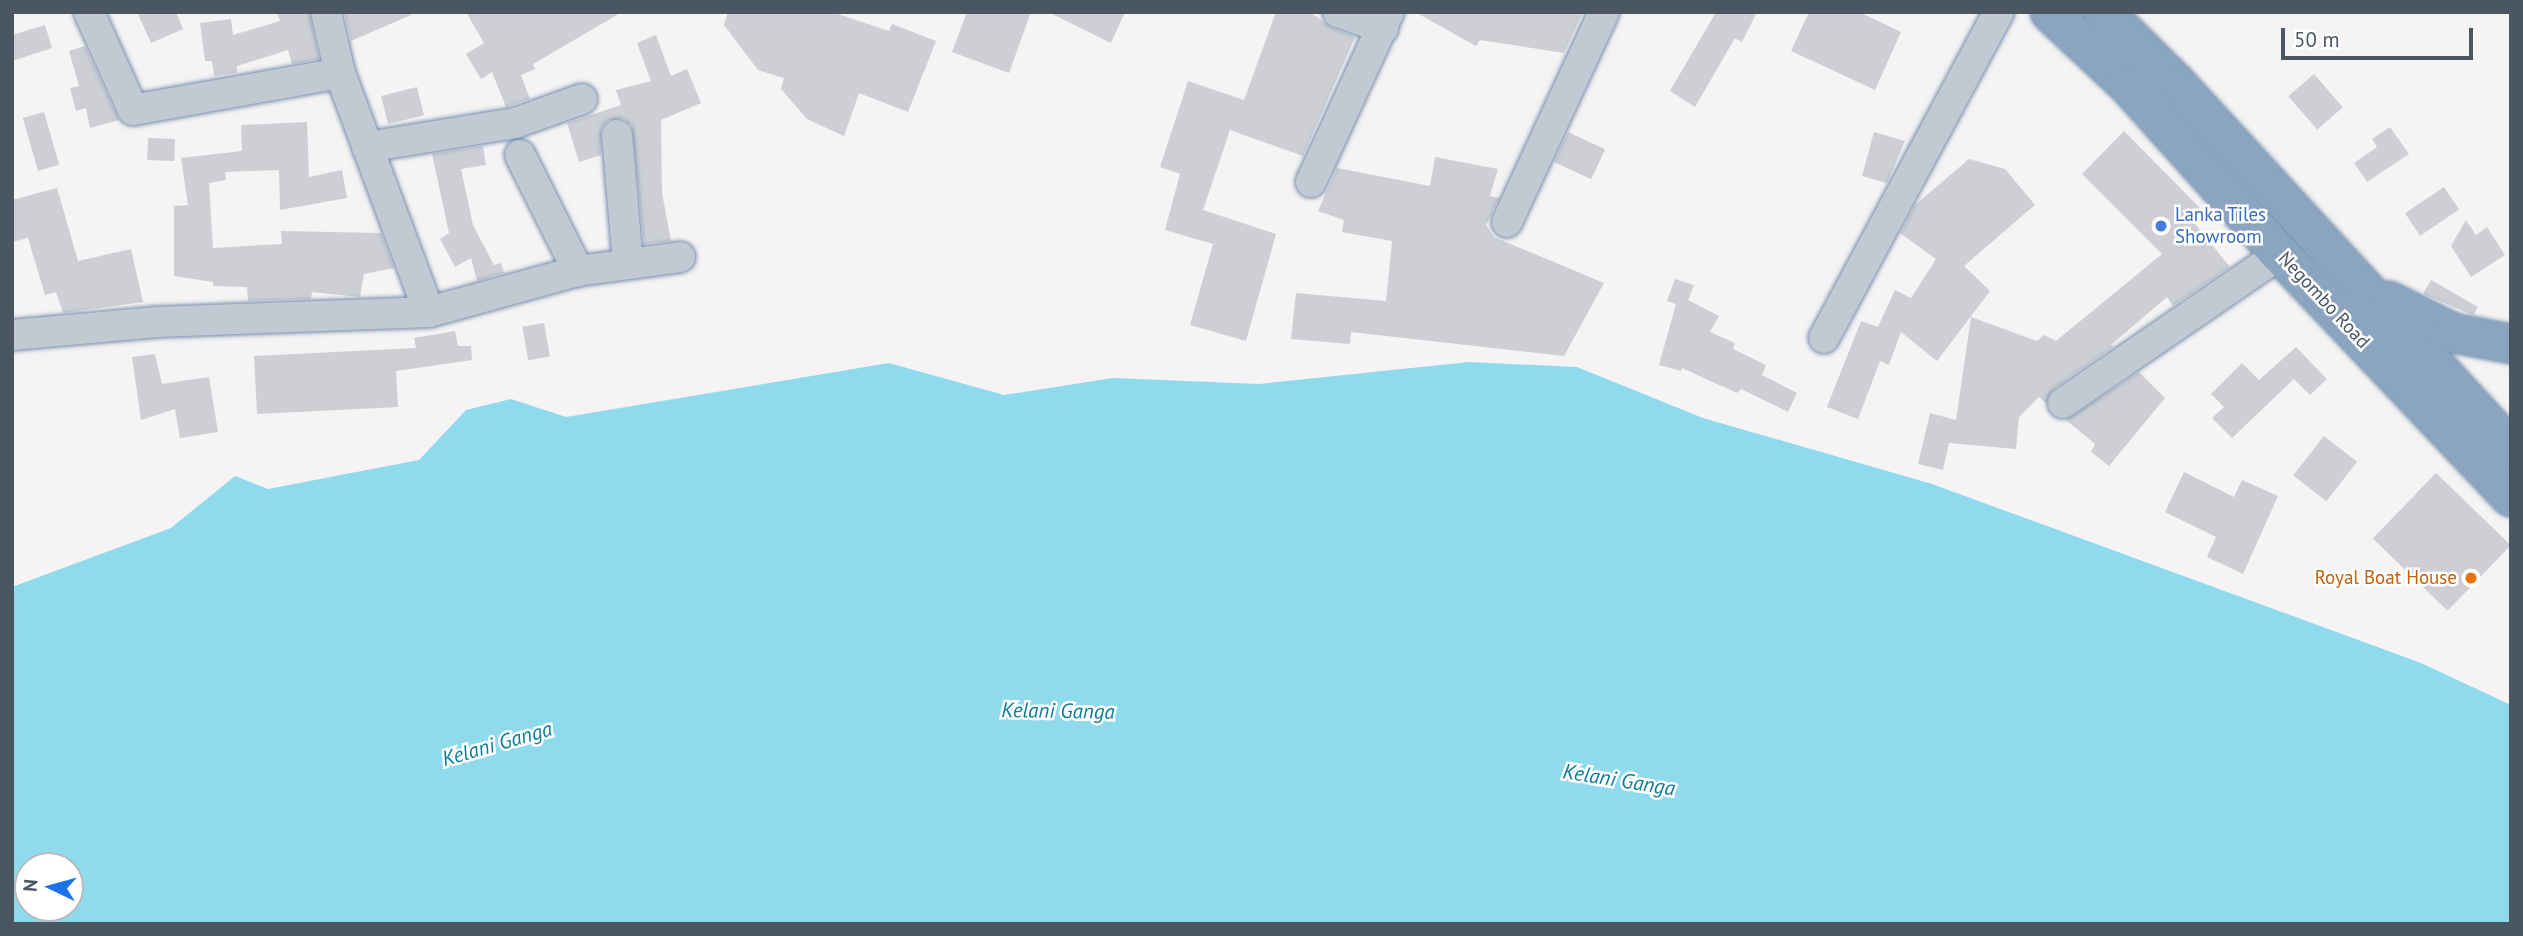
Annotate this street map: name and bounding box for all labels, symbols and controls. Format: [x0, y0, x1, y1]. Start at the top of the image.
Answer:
scale bar [2285, 14, 2478, 58]
text: 50 m [2294, 26, 2340, 53]
place label: Lanka Tiles Showroom [2175, 204, 2267, 248]
marker: Lanka Tiles Showroom [2153, 218, 2169, 234]
street label: Negombo Road [2273, 247, 2375, 353]
place label: Royal Boat House [2315, 567, 2457, 589]
marker: Royal Boat House [2463, 570, 2479, 586]
water label: Kelani Ganga [1001, 697, 1115, 725]
water label: Kelani Ganga [439, 716, 555, 772]
water label: Kelani Ganga [1561, 759, 1677, 801]
north arrow [14, 852, 84, 922]
text: N [18, 878, 43, 893]

